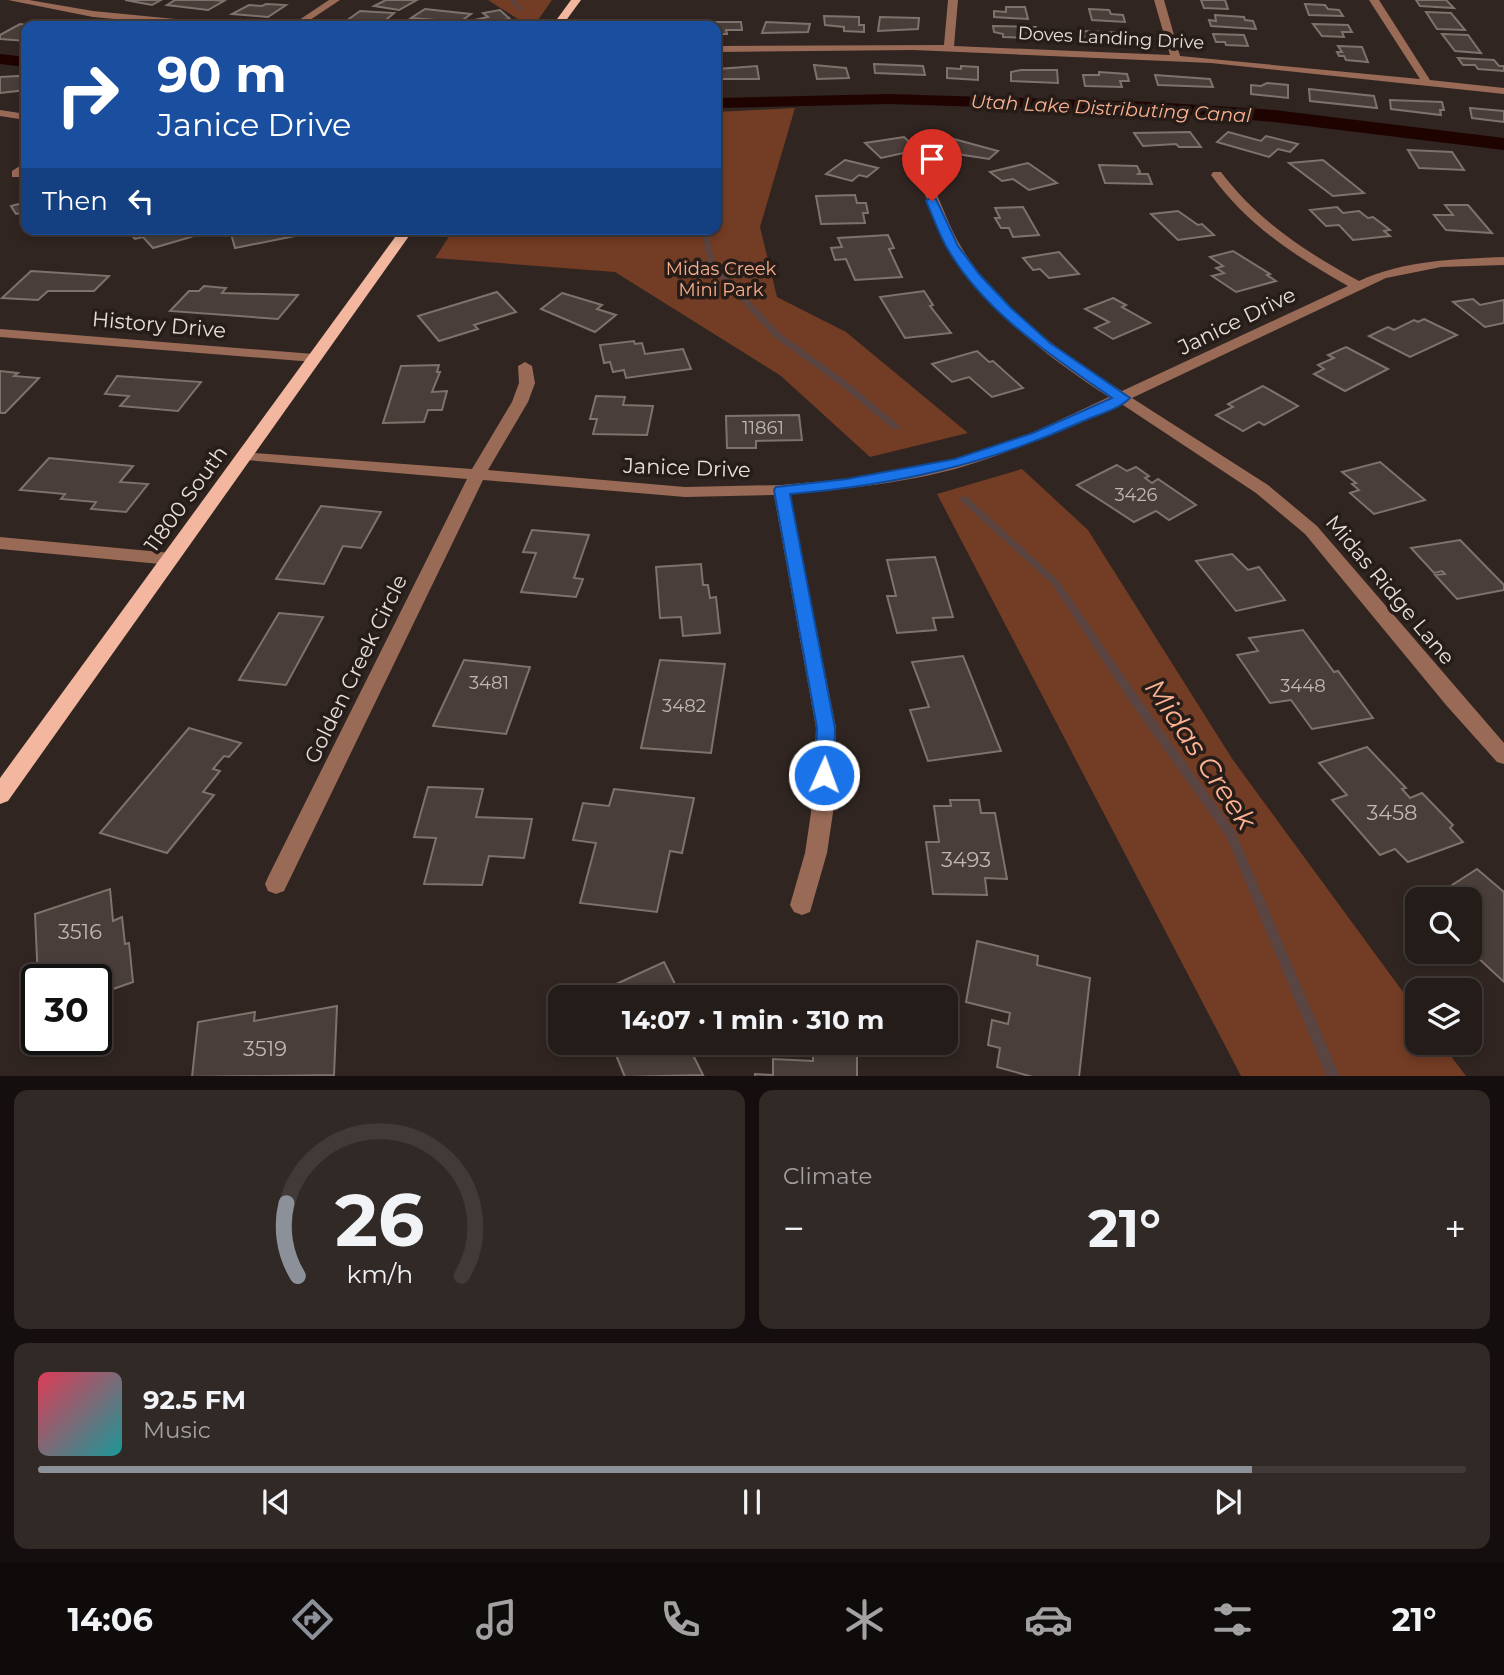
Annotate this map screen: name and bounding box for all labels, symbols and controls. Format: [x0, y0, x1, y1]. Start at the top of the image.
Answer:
street label: Doves Landing Drive [1017, 22, 1205, 54]
text: 90 m [157, 45, 287, 104]
icon: right [42, 49, 133, 140]
water label: Utah Lake Distributing Canal [970, 90, 1253, 127]
text: Janice Drive [157, 105, 351, 144]
pin [902, 129, 962, 201]
icon: arrive [913, 140, 951, 178]
icon: left [122, 182, 160, 220]
text: Then [42, 185, 108, 217]
park label: Midas Creek Mini Park [666, 258, 777, 301]
street label: Janice Drive [1173, 281, 1300, 360]
street label: History Drive [91, 306, 227, 343]
house number: 11861 [742, 417, 784, 439]
street label: 11800 South [139, 441, 232, 557]
street label: Janice Drive [622, 453, 751, 482]
house number: 3426 [1114, 484, 1158, 506]
street label: Midas Ridge Lane [1321, 510, 1460, 669]
street label: Golden Creek Circle [299, 570, 412, 767]
house number: 3481 [469, 672, 509, 694]
water label: Midas Creek [1138, 672, 1265, 837]
house number: 3448 [1280, 675, 1326, 697]
house number: 3482 [662, 695, 706, 717]
position arrow [787, 738, 861, 812]
house number: 3458 [1367, 800, 1417, 825]
house number: 3493 [941, 847, 991, 872]
map controls [1405, 887, 1482, 1055]
button: search [1405, 887, 1482, 964]
house number: 3516 [58, 919, 102, 944]
speed limit sign: 30 [21, 964, 112, 1055]
button: layers [1405, 978, 1482, 1055]
text: 14:07 · 1 min · 310 m [622, 1004, 884, 1036]
house number: 3519 [243, 1036, 287, 1061]
text: Climate [783, 1162, 872, 1190]
text: 26 [335, 1176, 424, 1264]
text: 21° [1088, 1197, 1161, 1260]
text: − [783, 1205, 805, 1252]
text: + [1444, 1205, 1466, 1252]
text: km/h [346, 1258, 413, 1288]
text: 92.5 FM [143, 1384, 246, 1416]
text: Music [143, 1416, 211, 1444]
icon: previous [257, 1483, 295, 1521]
icon: pause [733, 1483, 771, 1521]
icon: next [1209, 1483, 1247, 1521]
icon: directions [288, 1595, 337, 1644]
icon: music [472, 1595, 521, 1644]
icon: phone [656, 1595, 705, 1644]
icon: climate [840, 1595, 889, 1644]
icon: car [1024, 1595, 1073, 1644]
icon: filters [1208, 1595, 1257, 1644]
text: 14:06 [67, 1600, 153, 1639]
text: 21° [1392, 1600, 1436, 1639]

